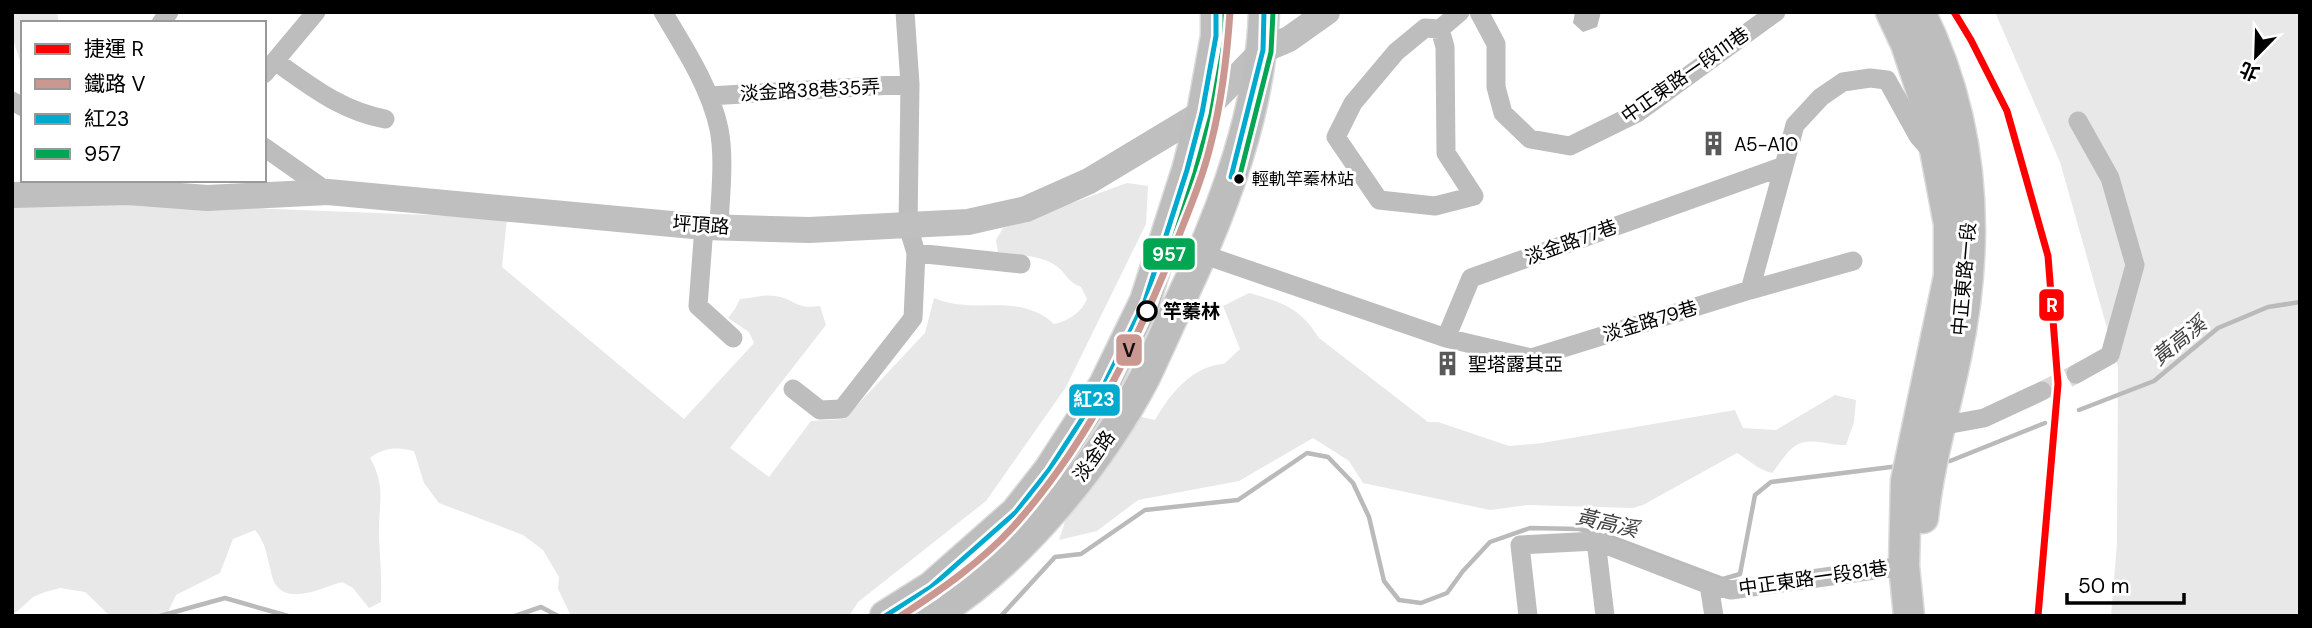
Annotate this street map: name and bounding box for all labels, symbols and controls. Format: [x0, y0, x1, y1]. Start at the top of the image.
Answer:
legend [21, 21, 266, 182]
north arrow [2221, 21, 2291, 91]
street label: 中正東路一段111巷 [1616, 22, 1754, 128]
text: 捷運 R [84, 35, 144, 63]
text: 北 [2236, 56, 2263, 86]
text: 鐵路 V [84, 70, 146, 98]
street label: 淡金路38巷35弄 [739, 74, 881, 106]
text: 紅23 [84, 105, 130, 133]
building icon: A5-A10 [1700, 130, 1728, 158]
place label: A5-A10 [1734, 132, 1798, 157]
text: 957 [84, 140, 121, 168]
place label: 輕軌竿蓁林站 [1252, 168, 1354, 190]
marker: 輕軌竿蓁林站 [1232, 172, 1246, 186]
street label: 坪頂路 [672, 211, 730, 239]
street label: 淡金路77巷 [1521, 214, 1621, 270]
street label: 中正東路一段 [1947, 221, 1981, 337]
line badge: 957 [1142, 237, 1196, 271]
text: 957 [1152, 242, 1186, 267]
line badge: R [2038, 288, 2065, 322]
text: R [2046, 293, 2058, 318]
street label: 淡金路79巷 [1600, 295, 1700, 347]
place label: 竿蓁林 [1163, 299, 1220, 324]
marker: 竿蓁林 [1137, 301, 1157, 321]
water label: 黃高溪 [2146, 308, 2215, 372]
line badge: V [1115, 333, 1143, 367]
text: V [1122, 338, 1136, 363]
building icon: 聖塔露其亞 [1434, 350, 1462, 378]
place label: 聖塔露其亞 [1468, 352, 1563, 377]
line badge: 紅23 [1068, 383, 1121, 417]
text: 紅23 [1073, 387, 1115, 412]
street label: 淡金路 [1067, 425, 1121, 487]
water label: 黃高溪 [1573, 502, 1644, 544]
street label: 中正東路一段81巷 [1737, 555, 1889, 601]
scale bar [2067, 562, 2184, 606]
text: 50 m [2078, 572, 2129, 600]

